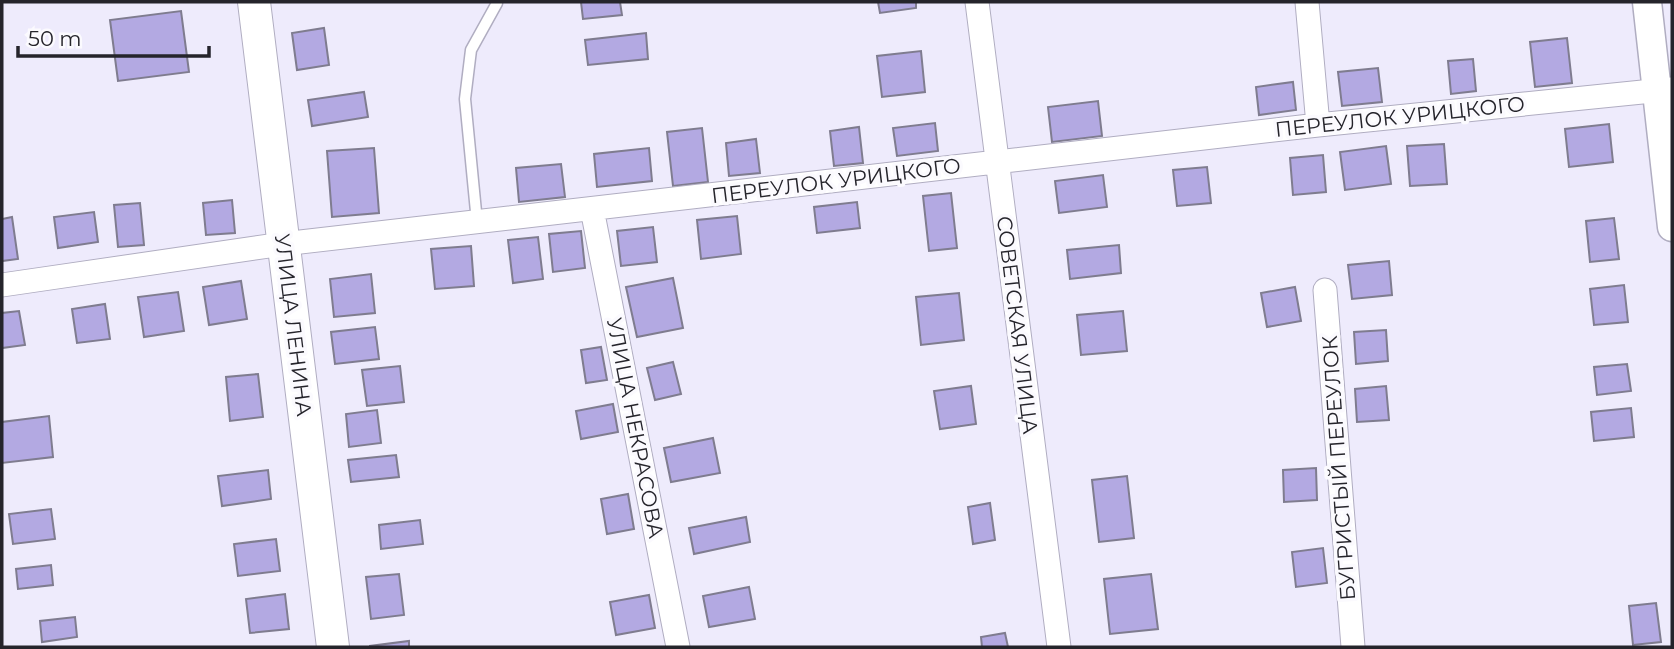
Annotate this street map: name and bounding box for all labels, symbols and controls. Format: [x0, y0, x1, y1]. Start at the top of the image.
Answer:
scale bar [18, 14, 208, 58]
text: 50 m [28, 26, 82, 51]
street label: ПЕРЕУЛОК УРИЦКОГО [1274, 91, 1526, 142]
street label: ПЕРЕУЛОК УРИЦКОГО [710, 153, 962, 208]
street label: СОВЕТСКАЯ УЛИЦА [992, 215, 1043, 436]
street label: УЛИЦА ЛЕНИНА [270, 232, 317, 418]
street label: УЛИЦА НЕКРАСОВА [602, 315, 669, 541]
street label: БУГРИСТЫЙ ПЕРЕУЛОК [1317, 334, 1360, 601]

